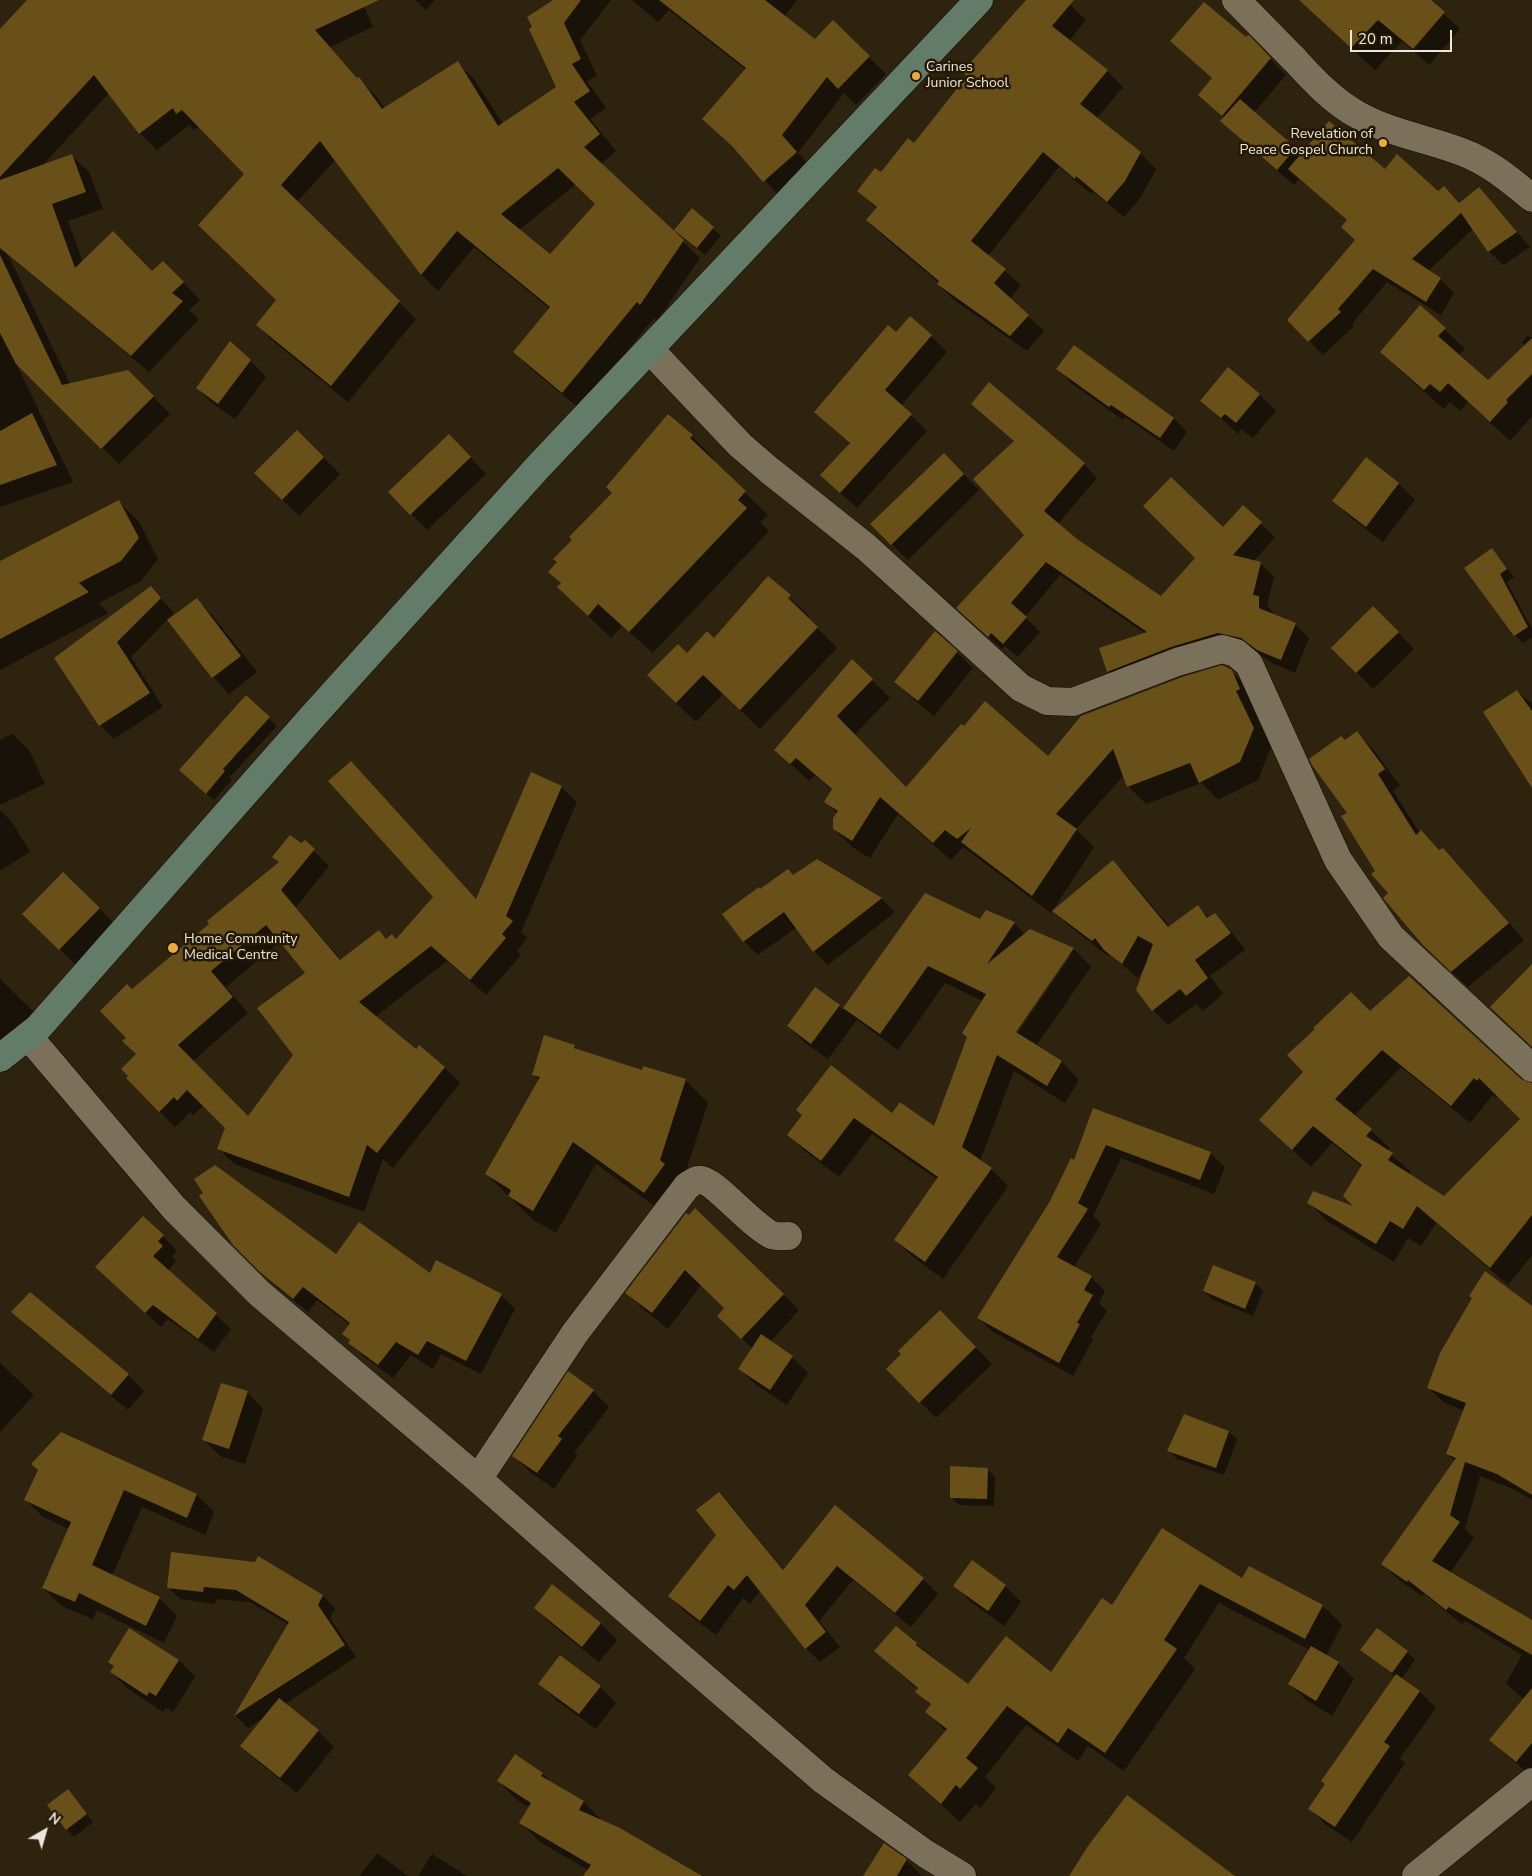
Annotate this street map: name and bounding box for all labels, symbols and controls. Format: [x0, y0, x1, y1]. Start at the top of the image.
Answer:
scale bar [1352, 20, 1454, 52]
text: 20 m [1358, 29, 1393, 49]
place label: Carines Junior School [926, 60, 1009, 92]
marker: Carines Junior School [910, 70, 922, 82]
place label: Revelation of Peace Gospel Church [1240, 127, 1373, 160]
marker: Revelation of Peace Gospel Church [1377, 137, 1389, 149]
place label: Home Community Medical Centre [184, 932, 297, 964]
marker: Home Community Medical Centre [166, 941, 180, 955]
north arrow [20, 1806, 70, 1856]
text: N [45, 1808, 65, 1829]

